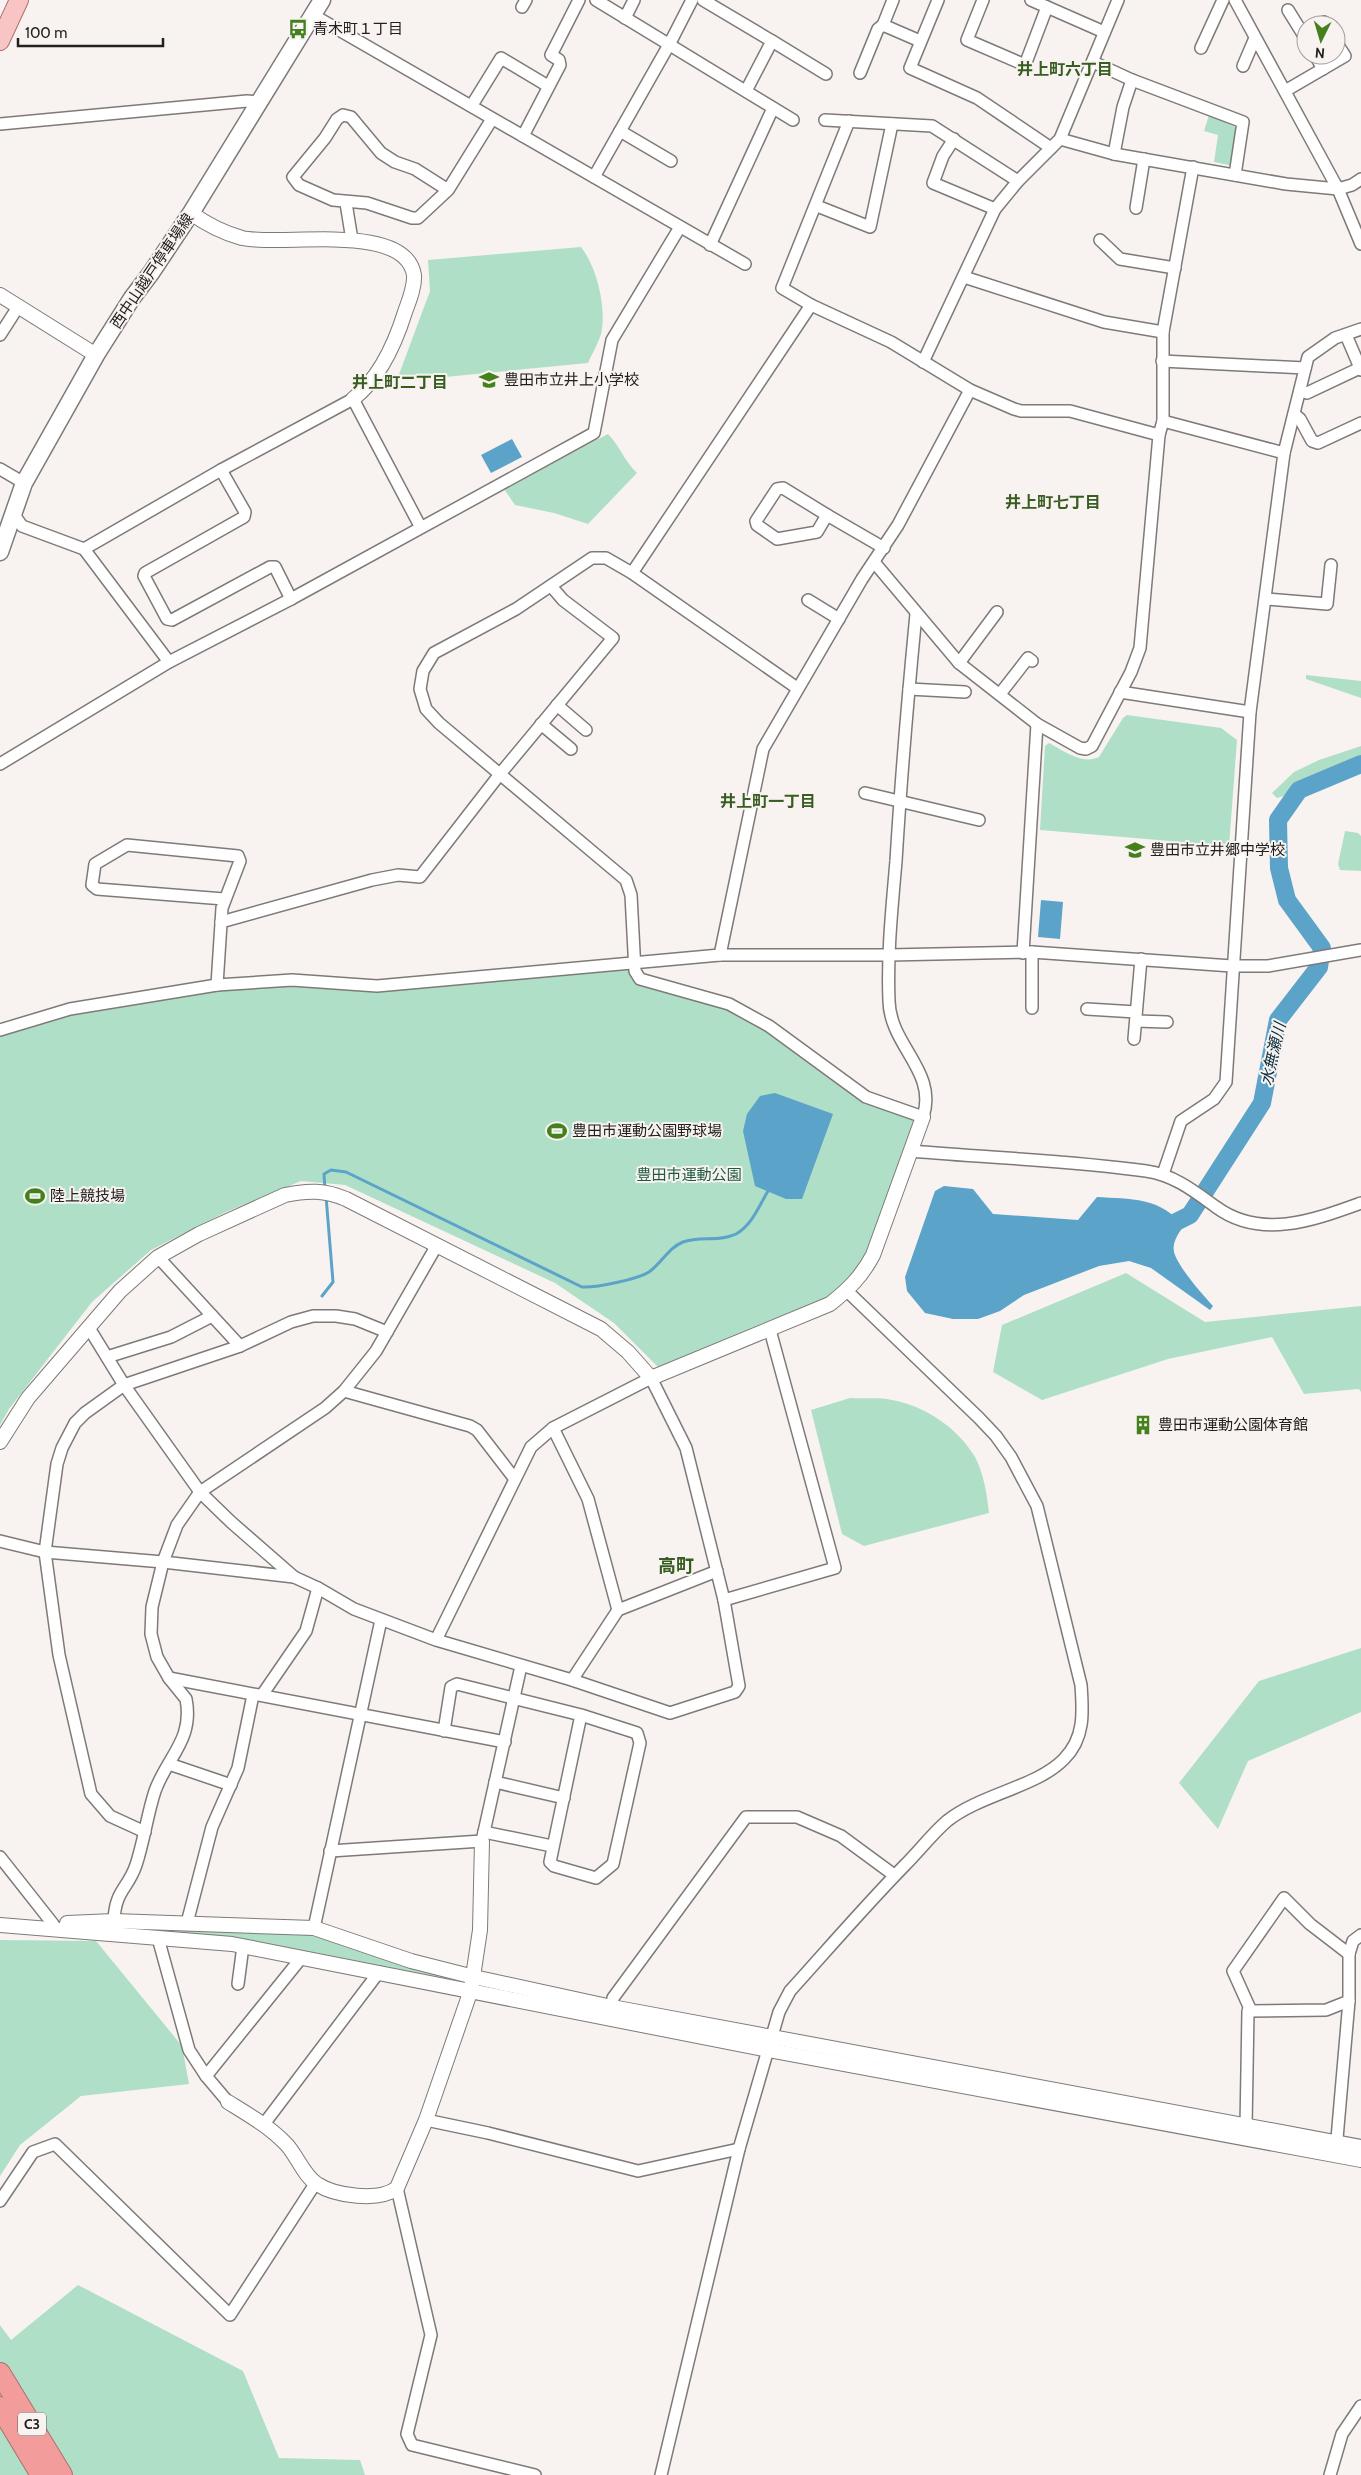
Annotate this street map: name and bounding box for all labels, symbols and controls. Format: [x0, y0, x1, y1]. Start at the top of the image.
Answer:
scale bar [18, 15, 162, 47]
north arrow [1296, 15, 1346, 65]
bus stop icon: 青木町１丁目 [287, 18, 309, 40]
place label: 青木町１丁目 [313, 20, 403, 38]
text: 100 m [25, 24, 67, 42]
text: N [1314, 44, 1326, 62]
district label: 井上町六丁目 [1017, 60, 1113, 79]
street label: 西中山越戸停車場線 [107, 210, 197, 332]
school or university icon: 豊田市立井上小学校 [478, 369, 500, 391]
place label: 豊田市立井上小学校 [504, 371, 639, 389]
district label: 井上町二丁目 [352, 373, 448, 392]
district label: 井上町七丁目 [1005, 493, 1101, 512]
district label: 井上町一丁目 [720, 792, 816, 811]
school or university icon: 豊田市立井郷中学校 [1124, 839, 1146, 861]
place label: 豊田市立井郷中学校 [1150, 841, 1285, 859]
water label: 水無瀬川 [1257, 1019, 1290, 1087]
sports icon: 豊田市運動公園野球場 [546, 1120, 568, 1142]
place label: 豊田市運動公園野球場 [572, 1122, 722, 1140]
park label: 豊田市運動公園 [636, 1166, 742, 1184]
sports icon: 陸上競技場 [24, 1185, 46, 1207]
place label: 陸上競技場 [50, 1187, 125, 1205]
building icon: 豊田市運動公園体育館 [1132, 1414, 1154, 1436]
place label: 豊田市運動公園体育館 [1158, 1416, 1308, 1434]
district label: 高町 [658, 1555, 694, 1577]
road number: C3 [18, 2412, 46, 2436]

